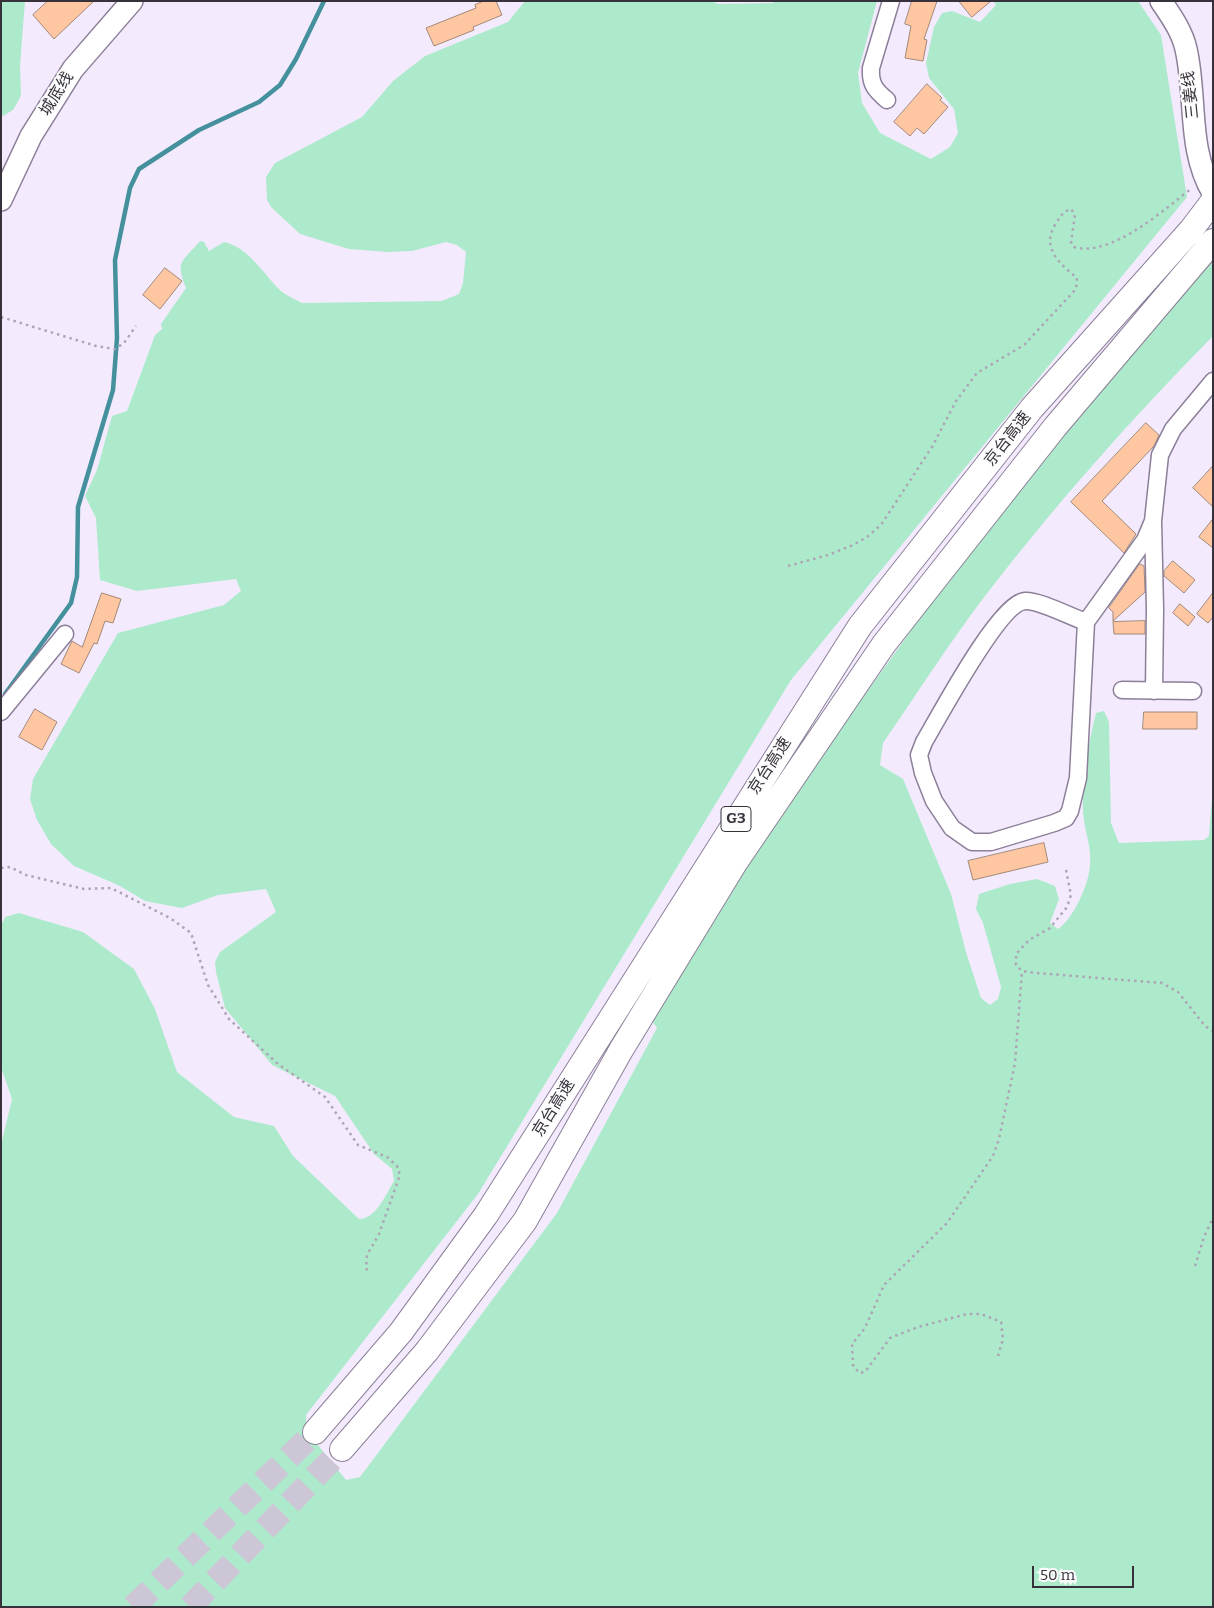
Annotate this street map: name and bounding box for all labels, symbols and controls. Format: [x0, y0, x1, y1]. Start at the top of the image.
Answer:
street label: 城底线 [36, 69, 78, 119]
street label: 三姜线 [1179, 70, 1203, 120]
street label: 京台高速 [981, 408, 1035, 470]
street label: 京台高速 [745, 734, 795, 798]
road number: G3 [721, 806, 751, 832]
street label: 京台高速 [529, 1076, 579, 1140]
scale bar [1034, 1556, 1136, 1588]
text: 50 m [1040, 1566, 1075, 1584]

